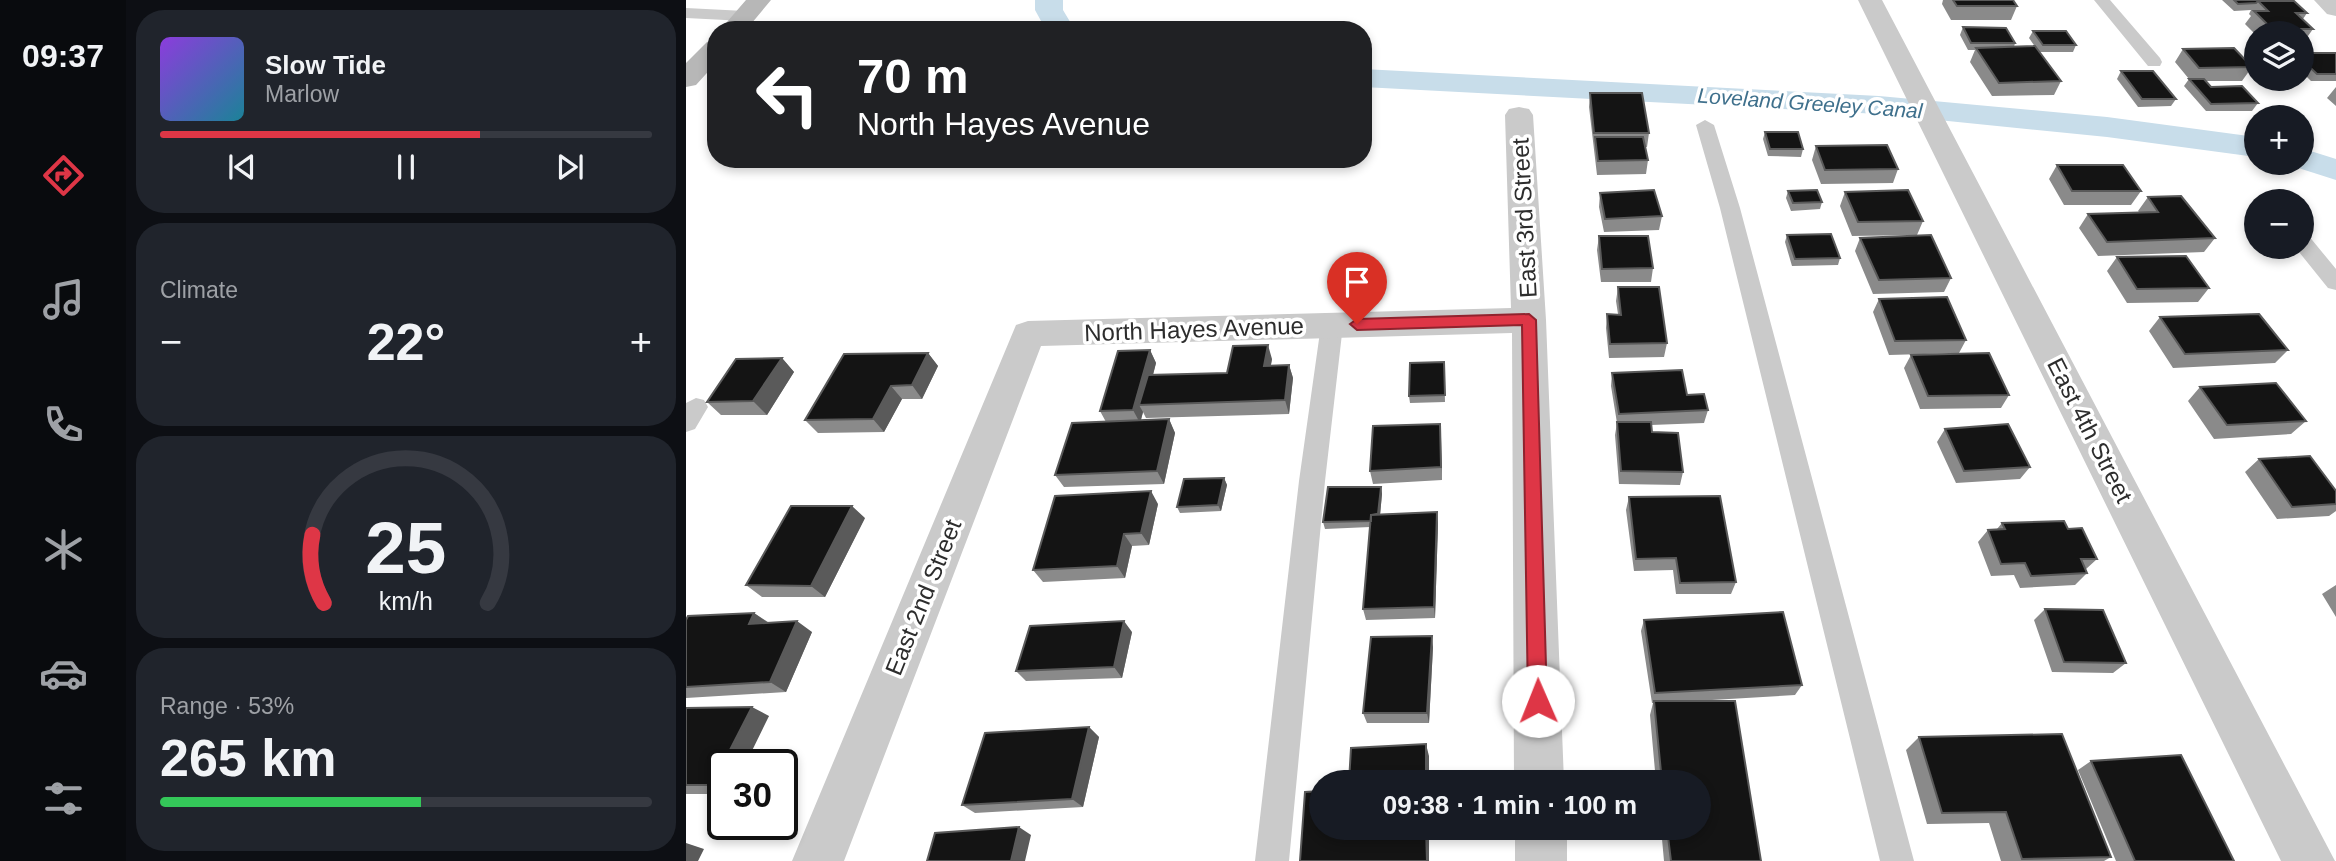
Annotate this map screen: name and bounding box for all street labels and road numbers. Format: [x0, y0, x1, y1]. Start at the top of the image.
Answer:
street label: East 3rd Street [1506, 137, 1542, 299]
street label: North Hayes Avenue [1084, 312, 1304, 346]
street label: East 4th Street [2042, 353, 2138, 507]
street label: East 2nd Street [879, 515, 967, 679]

